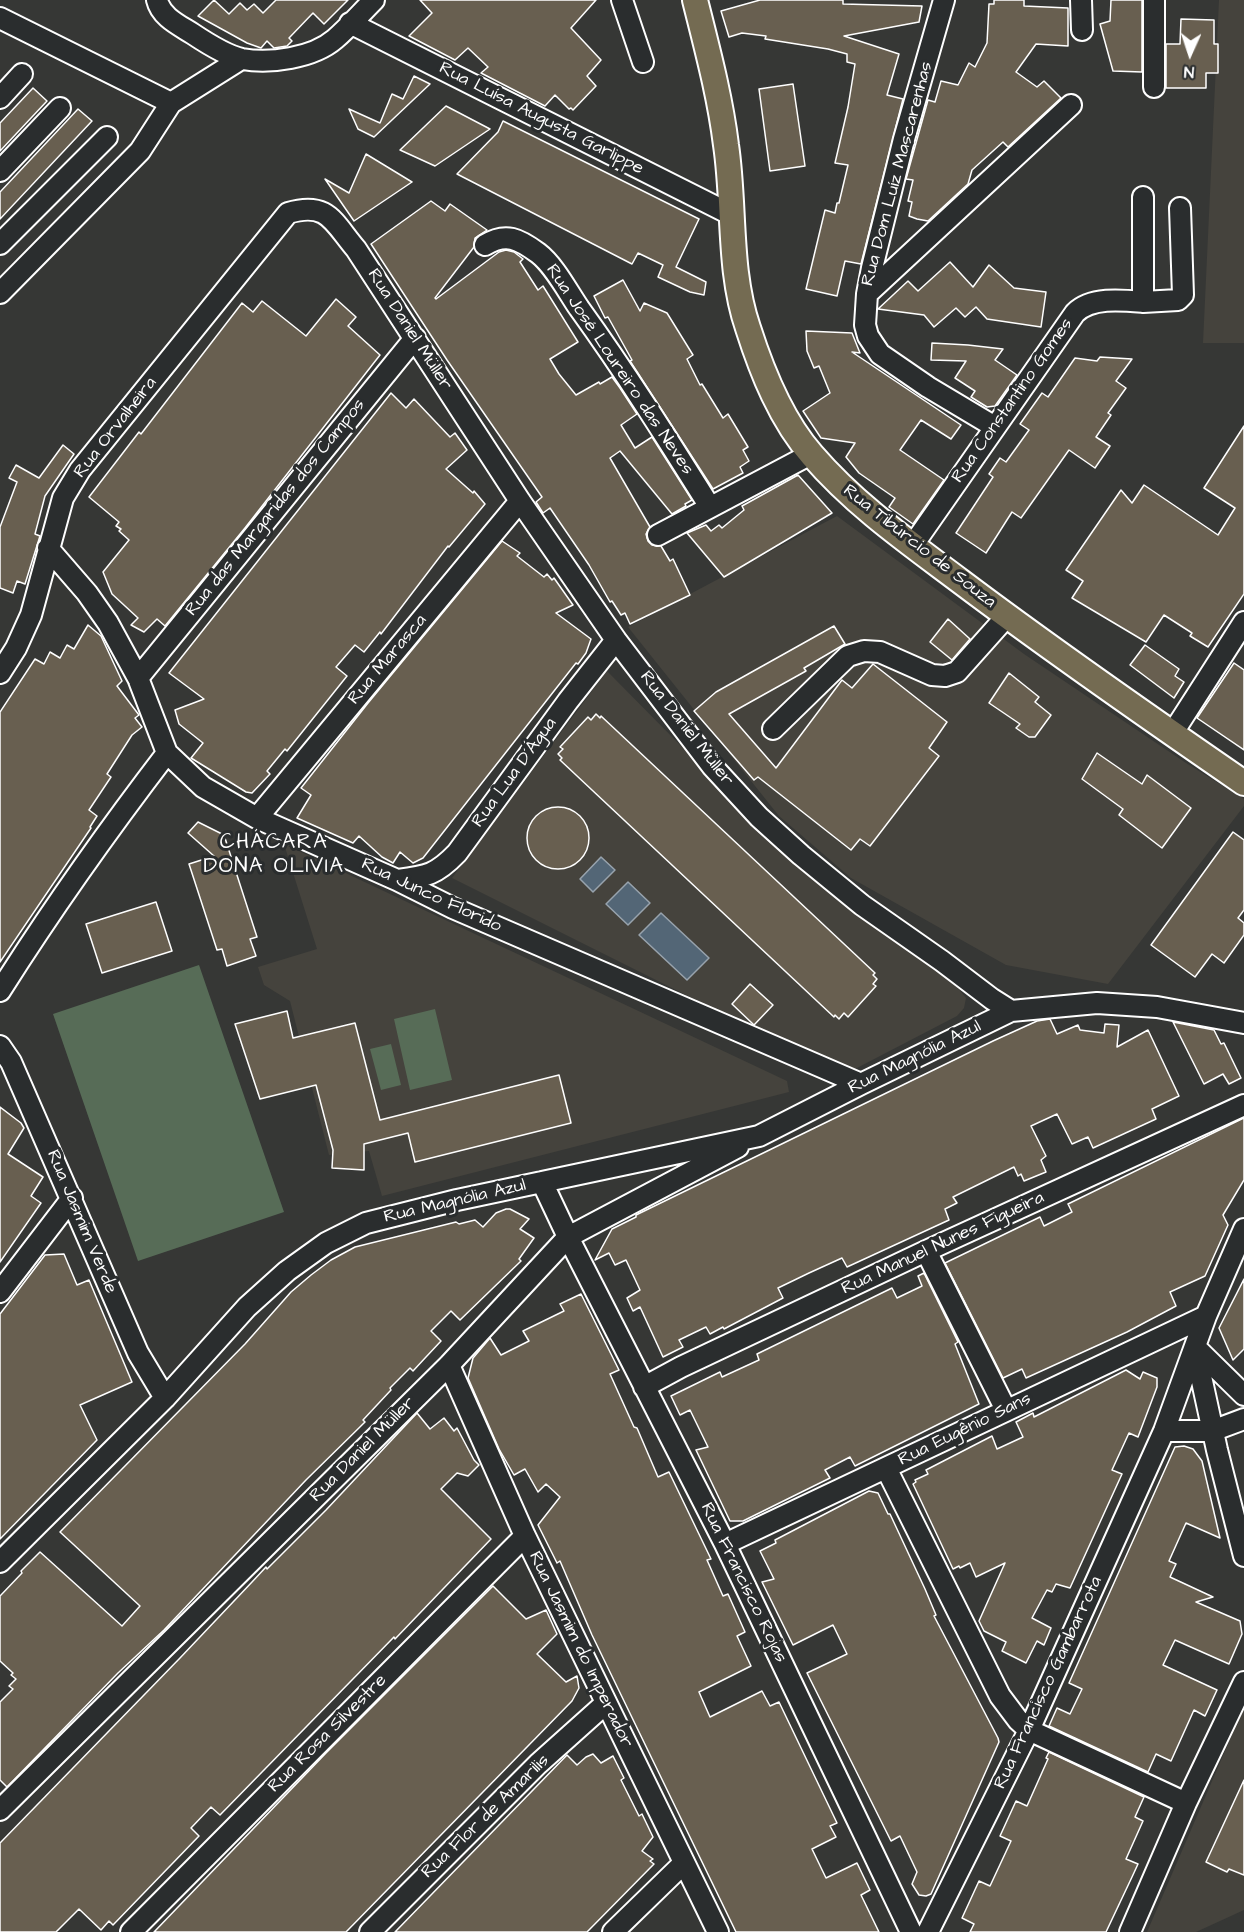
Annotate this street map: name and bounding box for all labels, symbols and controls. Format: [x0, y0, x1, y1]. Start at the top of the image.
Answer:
north arrow [1160, 24, 1220, 84]
street label: Rua Luísa Augusta Garlippe [435, 58, 647, 180]
street label: Rua Dom Luíz Mascarenhas [858, 60, 938, 288]
text: N [1183, 61, 1195, 83]
street label: Rua José Loureiro das Neves [540, 261, 698, 479]
street label: Rua Daniel Müller [362, 265, 456, 395]
street label: Rua Constantino Gomes [948, 314, 1078, 488]
street label: Rua Orvalheira [70, 373, 162, 483]
street label: Rua das Margaridas dos Campos [182, 395, 370, 621]
street label: Rua Tibúrcio de Souza [838, 481, 1000, 613]
street label: Rua Marasca [344, 611, 432, 709]
street label: Rua Daniel Müller [634, 667, 738, 791]
street label: Rua Lua D´Água [468, 714, 562, 832]
district label: CHÁCARA DONA OLIVIA [204, 831, 344, 881]
street label: Rua Junco Florido [357, 854, 505, 938]
street label: Rua Magnólia Azul [845, 1016, 985, 1100]
street label: Rua Jasmim Verde [41, 1147, 121, 1297]
street label: Rua Magnólia Azul [382, 1175, 528, 1229]
street label: Rua Manuel Nunes Figueira [838, 1188, 1048, 1300]
street label: Rua Eugênio Sans [895, 1389, 1035, 1471]
street label: Rua Daniel Müller [306, 1393, 420, 1507]
street label: Rua Francisco Rojas [695, 1500, 791, 1666]
street label: Rua Jasmim do Imperador [523, 1548, 637, 1752]
street label: Rua Francisco Gambarrota [990, 1573, 1108, 1793]
street label: Rua Rosa Silvestre [264, 1670, 392, 1798]
street label: Rua Flor de Amarilis [418, 1751, 554, 1883]

